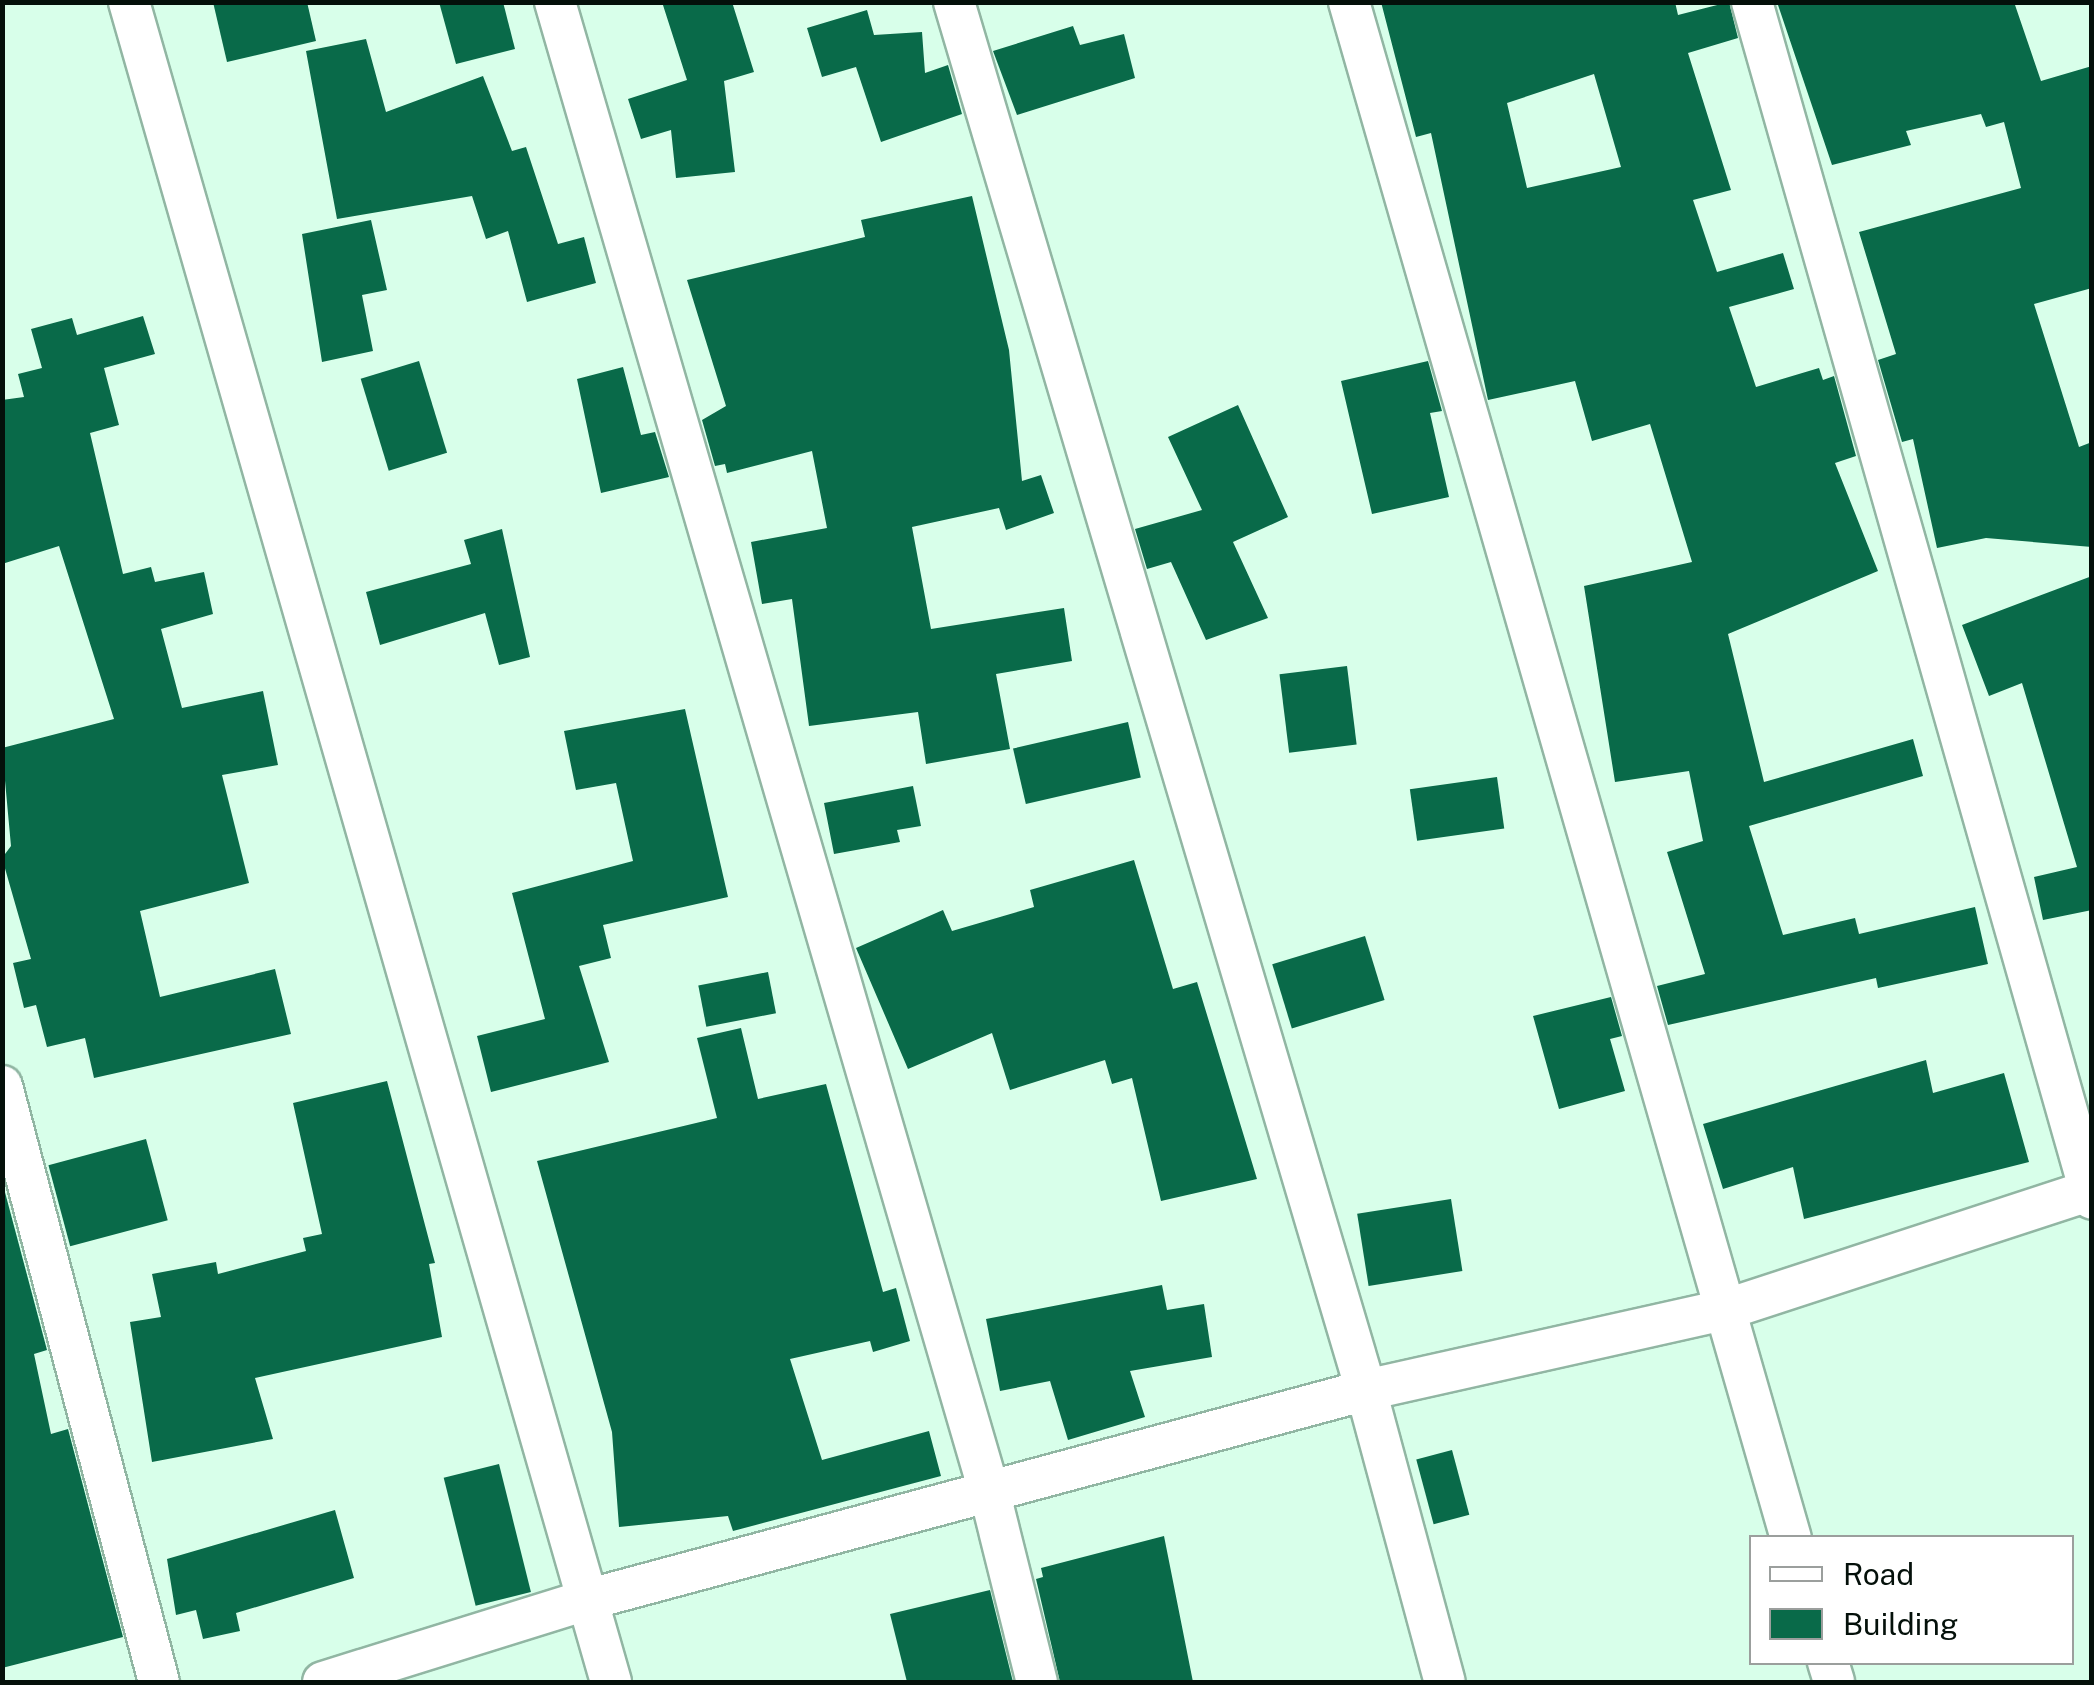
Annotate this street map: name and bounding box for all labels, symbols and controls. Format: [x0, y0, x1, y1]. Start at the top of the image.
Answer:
legend [1749, 1535, 2074, 1665]
text: Road [1843, 1556, 1914, 1592]
text: Building [1843, 1606, 1958, 1642]

